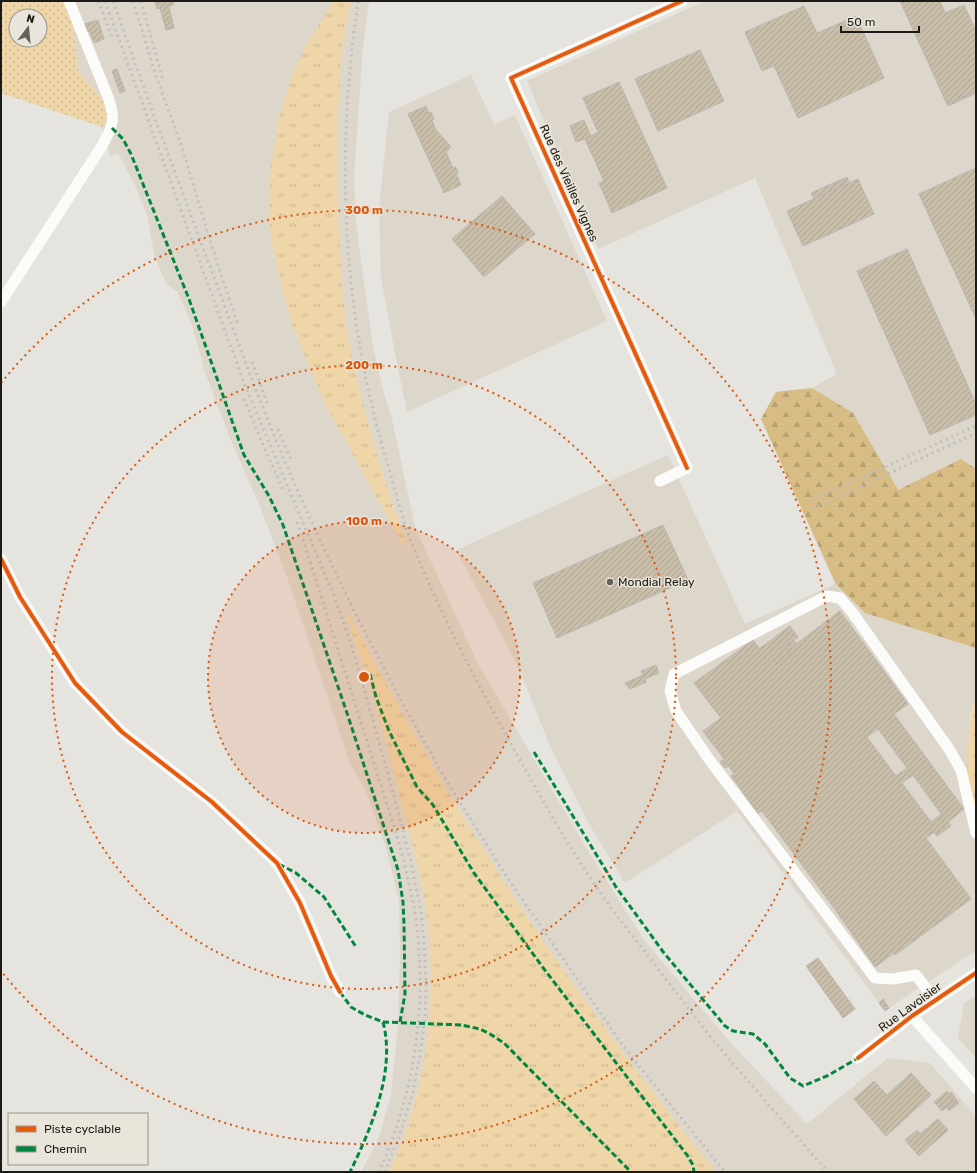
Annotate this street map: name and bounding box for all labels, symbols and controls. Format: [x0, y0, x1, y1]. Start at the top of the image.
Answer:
north arrow [8, 8, 48, 48]
scale bar [841, 8, 919, 34]
text: N [25, 12, 36, 26]
text: 50 m [847, 15, 875, 29]
street label: Rue des Vieilles Vignes [537, 122, 601, 244]
text: 300 m [345, 203, 383, 217]
text: 200 m [345, 358, 383, 372]
text: 100 m [346, 514, 382, 528]
place label: Mondial Relay [618, 575, 695, 589]
marker: Mondial Relay [605, 577, 615, 587]
centre of rings [357, 670, 371, 684]
street label: Rue Lavoisier [876, 979, 945, 1035]
legend [8, 1113, 148, 1165]
text: Piste cyclable [44, 1122, 121, 1136]
text: Chemin [44, 1142, 87, 1156]

